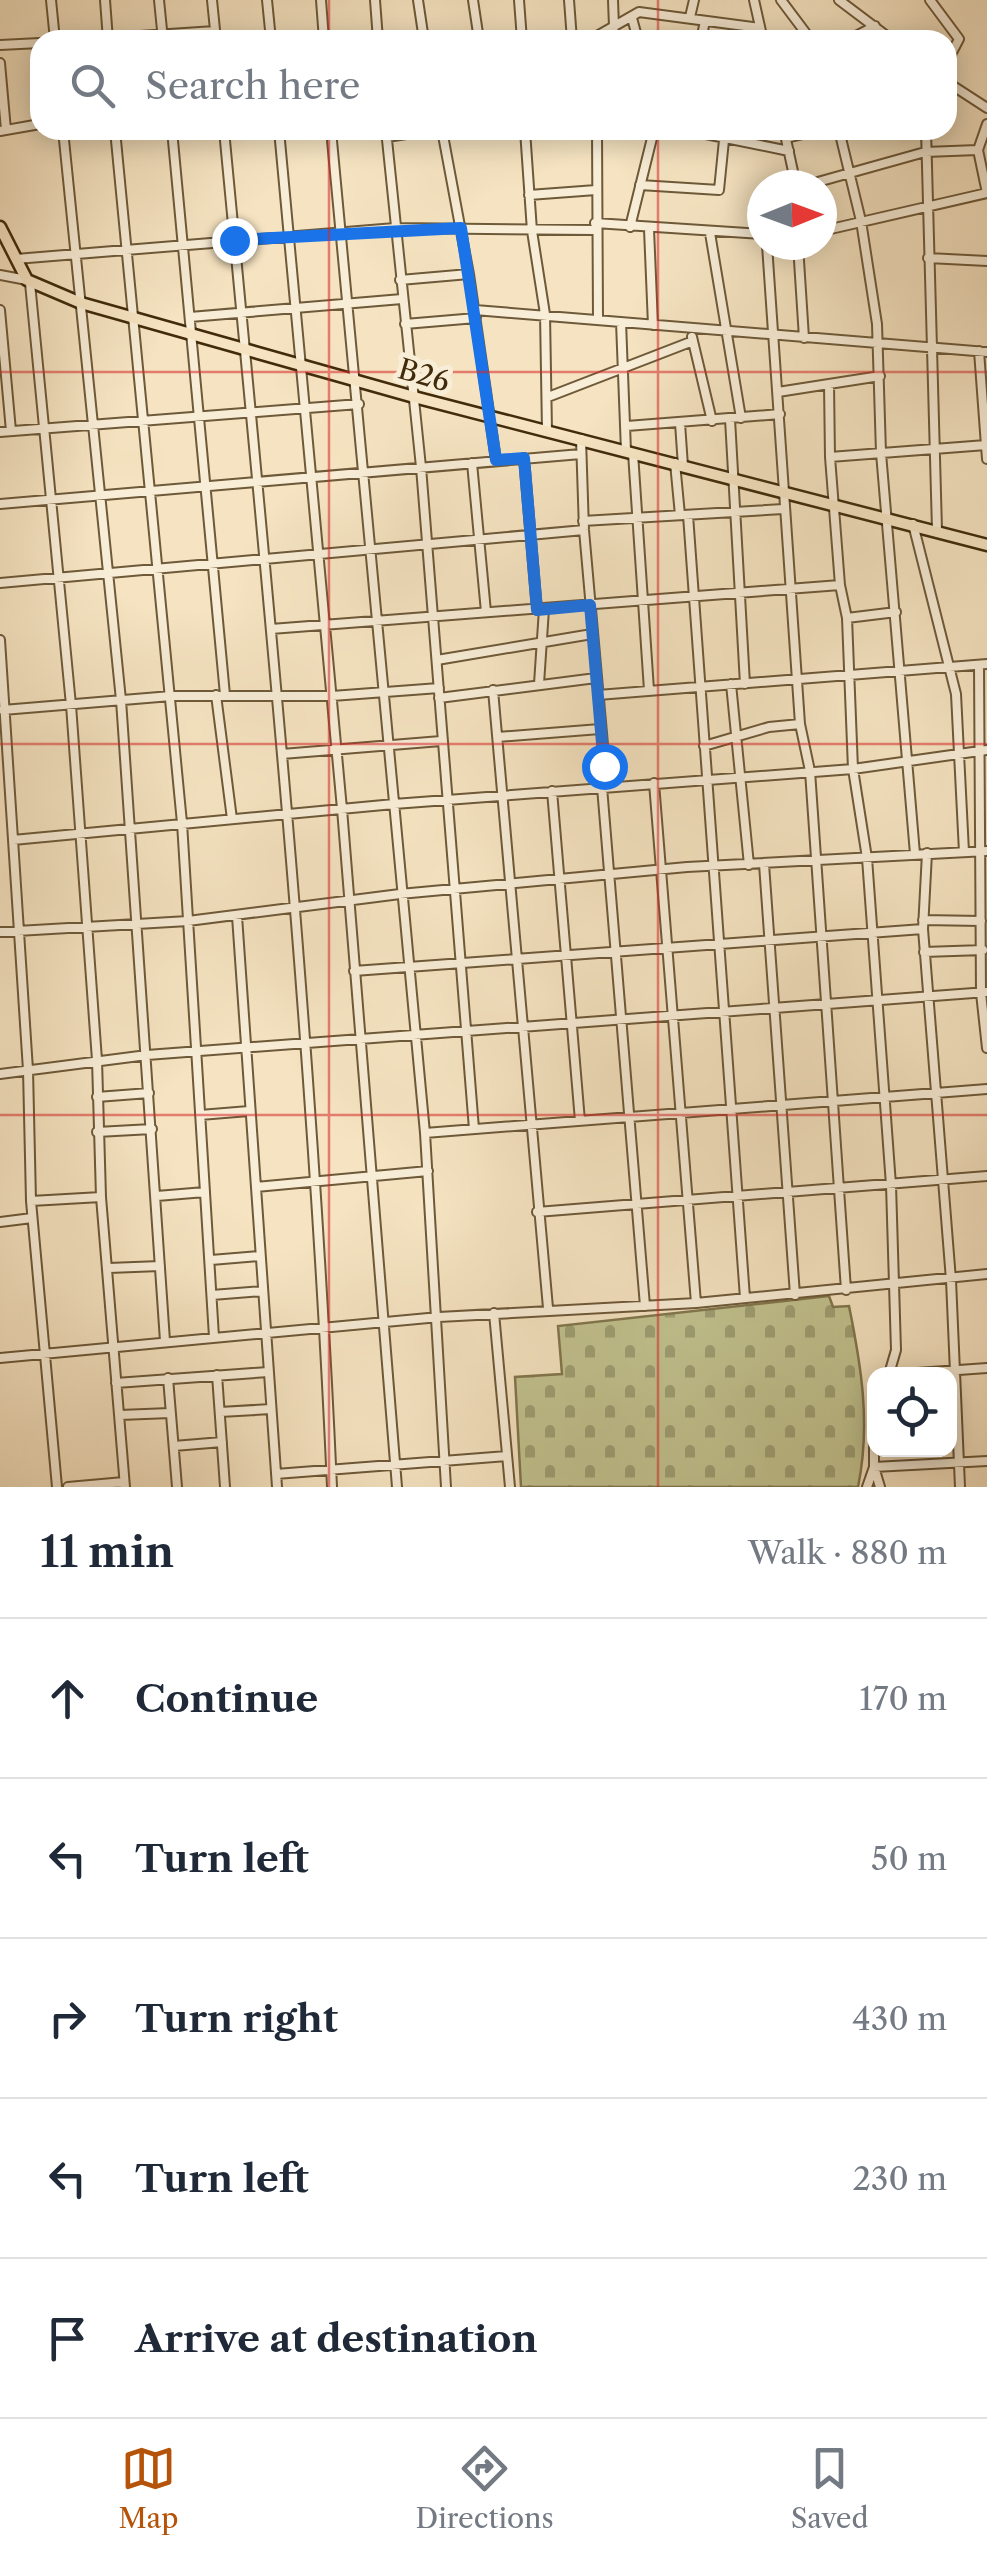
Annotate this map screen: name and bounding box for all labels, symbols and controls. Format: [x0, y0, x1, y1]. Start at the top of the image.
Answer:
search box [30, 30, 957, 140]
icon: search [65, 58, 120, 113]
text: Search here [145, 62, 360, 109]
north arrow [747, 170, 837, 260]
route end [212, 218, 258, 264]
street label: B26 [394, 351, 454, 399]
route start [582, 744, 628, 790]
map controls [867, 1367, 957, 1457]
button: locate [867, 1367, 957, 1457]
text: 11 min [40, 1526, 174, 1578]
text: Walk · 880 m [748, 1533, 947, 1572]
icon: ahead [40, 1671, 95, 1726]
text: Continue [135, 1675, 318, 1722]
text: 170 m [859, 1679, 947, 1718]
icon: left [40, 1831, 95, 1886]
text: Turn left [135, 1835, 309, 1882]
text: 50 m [871, 1839, 947, 1878]
icon: right [40, 1991, 95, 2046]
text: Turn right [135, 1995, 338, 2042]
text: 430 m [852, 1999, 947, 2038]
icon: left [40, 2151, 95, 2206]
text: Turn left [135, 2155, 309, 2202]
text: 230 m [852, 2159, 947, 2198]
icon: arrive [40, 2311, 95, 2366]
text: Arrive at destination [135, 2315, 538, 2362]
tab: Map [118, 2441, 179, 2535]
tab: Directions [415, 2441, 554, 2535]
tab: Saved [791, 2441, 869, 2535]

